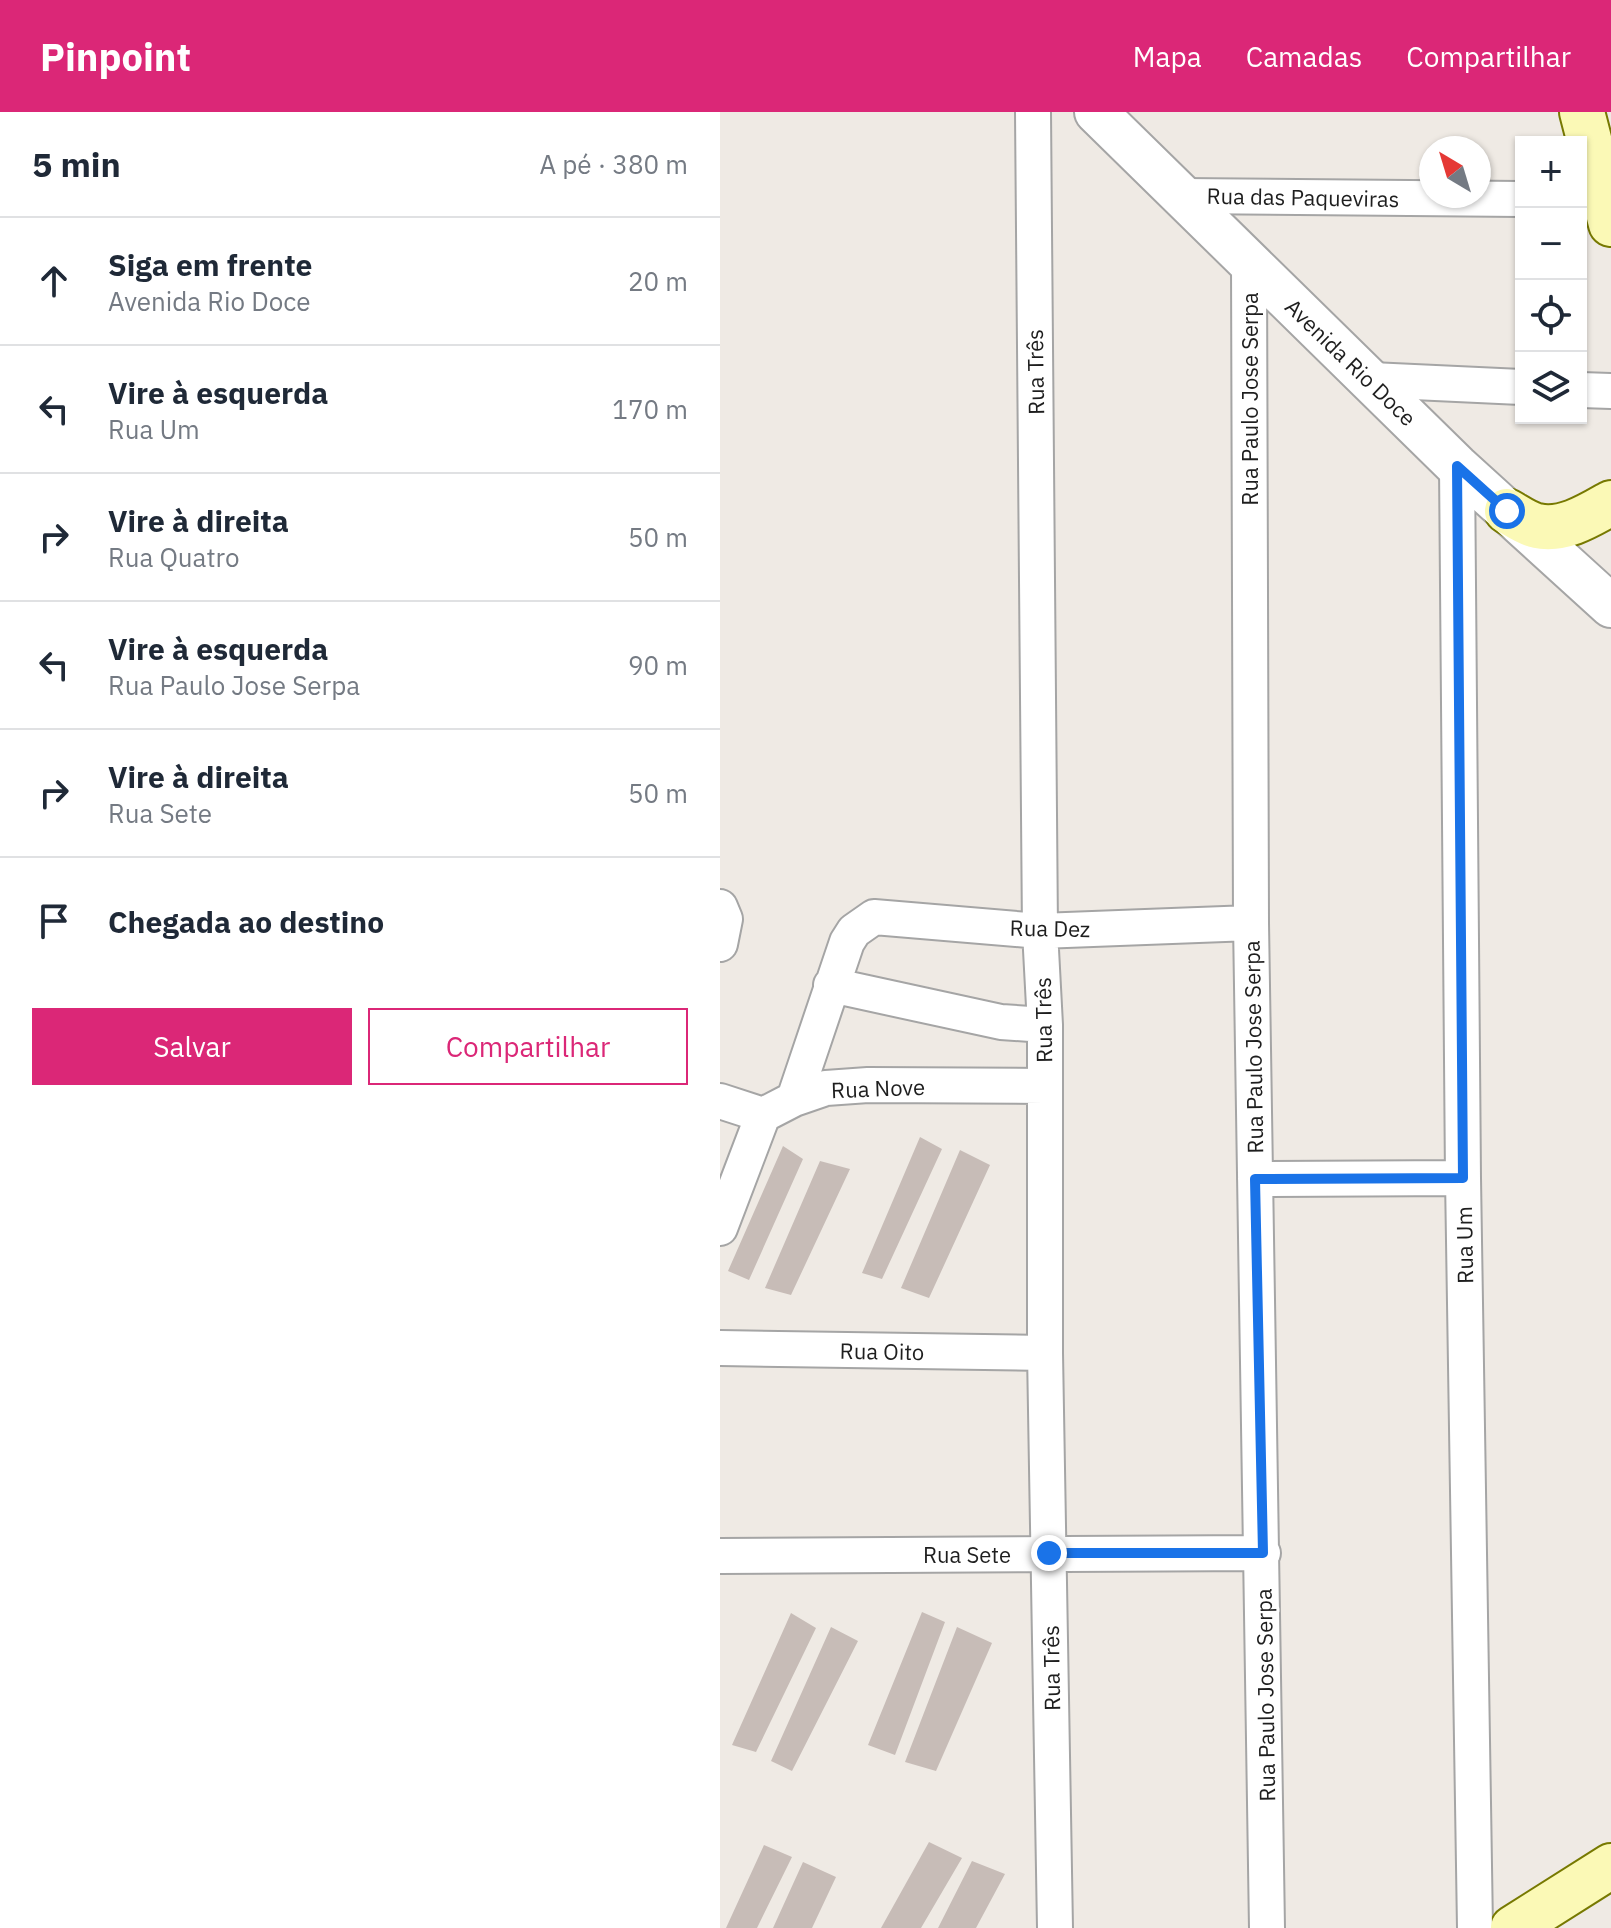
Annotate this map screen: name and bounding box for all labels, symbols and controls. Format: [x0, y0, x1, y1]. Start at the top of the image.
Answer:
text: Pinpoint [40, 32, 191, 81]
text: Mapa [1133, 38, 1202, 75]
text: Camadas [1246, 38, 1362, 75]
text: Compartilhar [1406, 38, 1571, 75]
north arrow [1419, 136, 1491, 208]
map controls [1515, 136, 1587, 424]
button: + [1515, 136, 1587, 208]
text: 5 min [32, 142, 121, 186]
text: A pé · 380 m [539, 147, 688, 181]
street label: Rua das Paqueviras [1206, 181, 1400, 213]
button: − [1515, 208, 1587, 280]
text: Siga em frente [108, 245, 312, 284]
icon: ahead [32, 259, 76, 303]
text: 20 m [628, 264, 688, 298]
button: locate [1515, 280, 1587, 352]
text: Avenida Rio Doce [108, 284, 310, 318]
street label: Rua Paulo Jose Serpa [1235, 292, 1264, 506]
street label: Avenida Rio Doce [1279, 292, 1423, 432]
street label: Rua Três [1020, 329, 1050, 415]
button: layers [1515, 352, 1587, 424]
text: Vire à esquerda [108, 373, 328, 412]
icon: left [32, 387, 76, 431]
text: 170 m [612, 392, 688, 426]
text: Rua Um [108, 412, 200, 446]
route start [1489, 493, 1525, 529]
text: Vire à direita [108, 501, 289, 540]
icon: right [32, 515, 76, 559]
text: 50 m [628, 520, 688, 554]
text: Rua Quatro [108, 540, 240, 574]
text: Vire à esquerda [108, 629, 328, 668]
icon: left [32, 643, 76, 687]
text: 90 m [628, 648, 688, 682]
text: Rua Paulo Jose Serpa [108, 668, 360, 702]
text: Vire à direita [108, 757, 289, 796]
icon: right [32, 771, 76, 815]
text: 50 m [628, 776, 688, 810]
text: Rua Sete [108, 796, 212, 830]
icon: arrive [32, 899, 76, 943]
text: Chegada ao destino [108, 902, 384, 941]
street label: Rua Dez [1010, 913, 1090, 943]
street label: Rua Paulo Jose Serpa [1237, 940, 1269, 1154]
street label: Rua Três [1028, 977, 1058, 1063]
button: Salvar [32, 1008, 352, 1085]
button: Compartilhar [368, 1008, 688, 1085]
street label: Rua Nove [831, 1072, 925, 1104]
street label: Rua Um [1449, 1206, 1479, 1284]
street label: Rua Oito [839, 1336, 925, 1366]
route end [1031, 1535, 1067, 1571]
street label: Rua Sete [923, 1540, 1011, 1569]
street label: Rua Paulo Jose Serpa [1249, 1588, 1281, 1802]
street label: Rua Três [1036, 1625, 1066, 1711]

